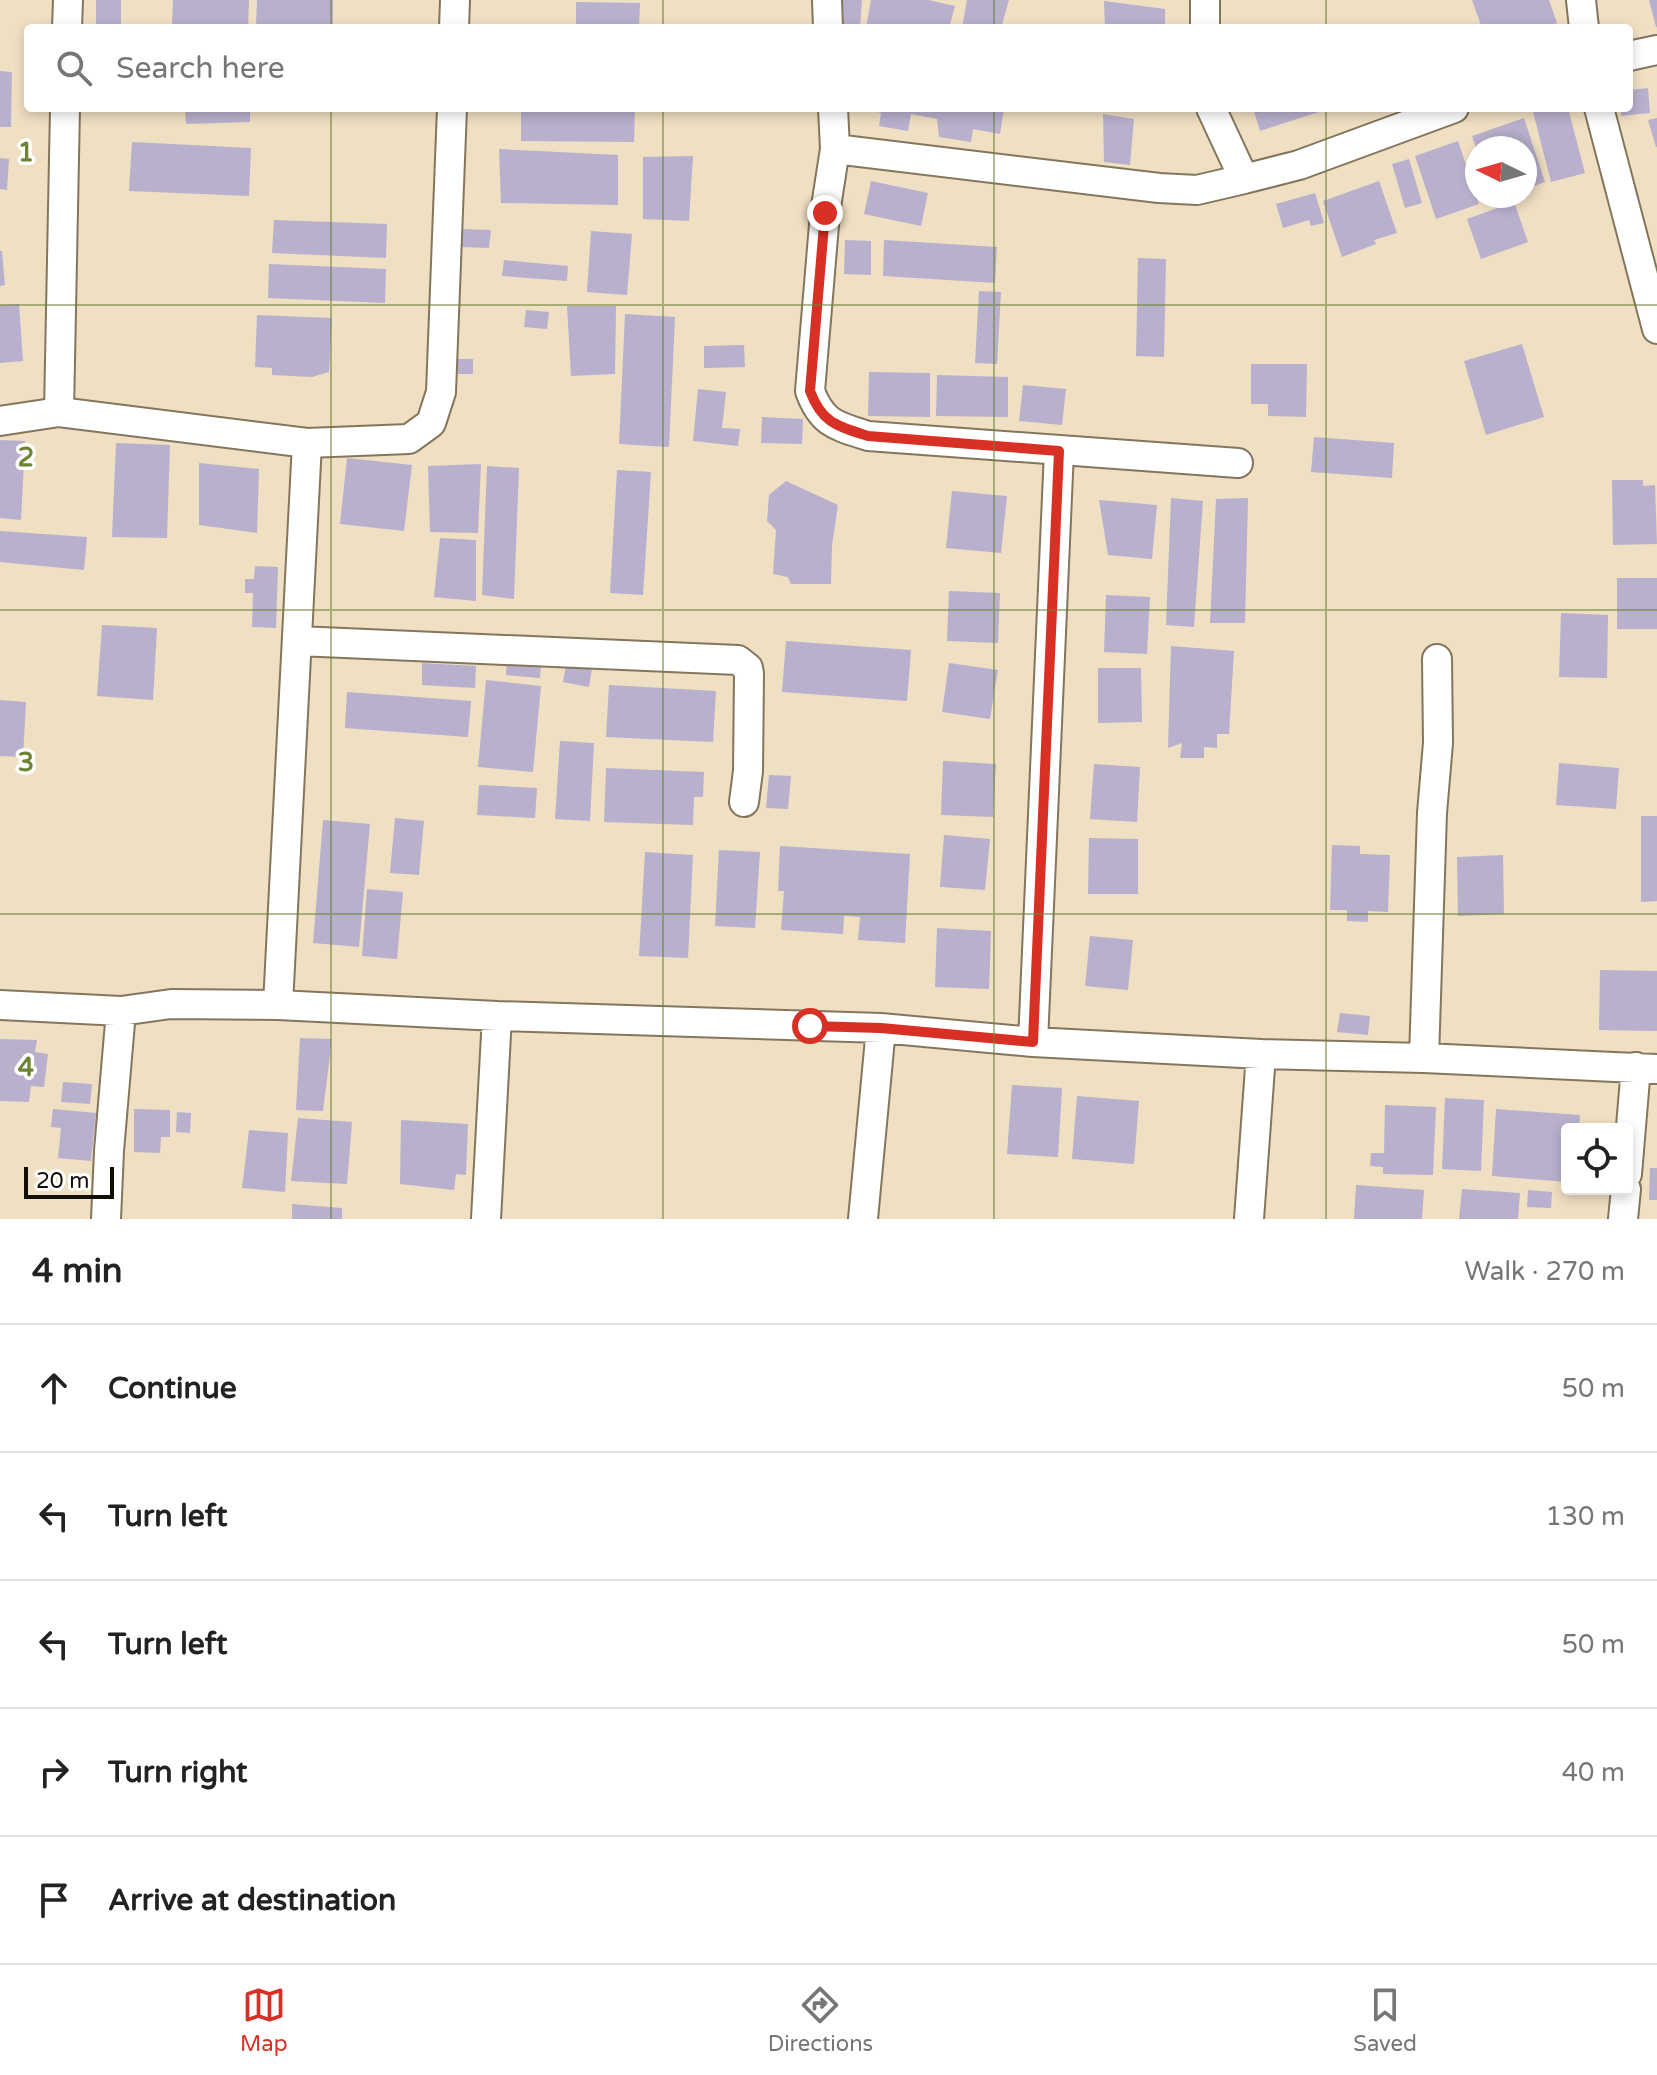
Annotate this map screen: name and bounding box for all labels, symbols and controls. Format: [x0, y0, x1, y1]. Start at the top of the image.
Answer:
search box [24, 24, 1633, 112]
icon: search [52, 46, 96, 90]
text: Search here [116, 50, 285, 87]
north arrow [1465, 136, 1537, 208]
text: 1 [18, 137, 34, 168]
route end [807, 195, 843, 231]
text: 2 [18, 442, 34, 473]
text: 3 [18, 747, 34, 778]
route start [792, 1008, 828, 1044]
text: 4 [18, 1052, 34, 1083]
map controls [1561, 1123, 1633, 1195]
button: locate [1561, 1123, 1633, 1195]
scale bar [24, 1163, 114, 1199]
text: 20 m [36, 1168, 90, 1194]
text: 4 min [32, 1251, 123, 1292]
text: Walk · 270 m [1465, 1256, 1625, 1287]
icon: ahead [32, 1366, 76, 1410]
text: Continue [108, 1370, 237, 1407]
text: 50 m [1562, 1373, 1625, 1404]
icon: left [32, 1494, 76, 1538]
text: Turn left [108, 1498, 227, 1535]
text: 130 m [1545, 1501, 1625, 1532]
icon: left [32, 1622, 76, 1666]
text: Turn left [108, 1626, 227, 1663]
text: 50 m [1562, 1629, 1625, 1660]
icon: right [32, 1750, 76, 1794]
text: Turn right [108, 1754, 248, 1791]
text: 40 m [1562, 1757, 1625, 1788]
icon: arrive [32, 1878, 76, 1922]
text: Arrive at destination [108, 1882, 396, 1919]
tab: Map [240, 1983, 288, 2057]
tab: Directions [768, 1983, 873, 2057]
tab: Saved [1353, 1983, 1417, 2057]

